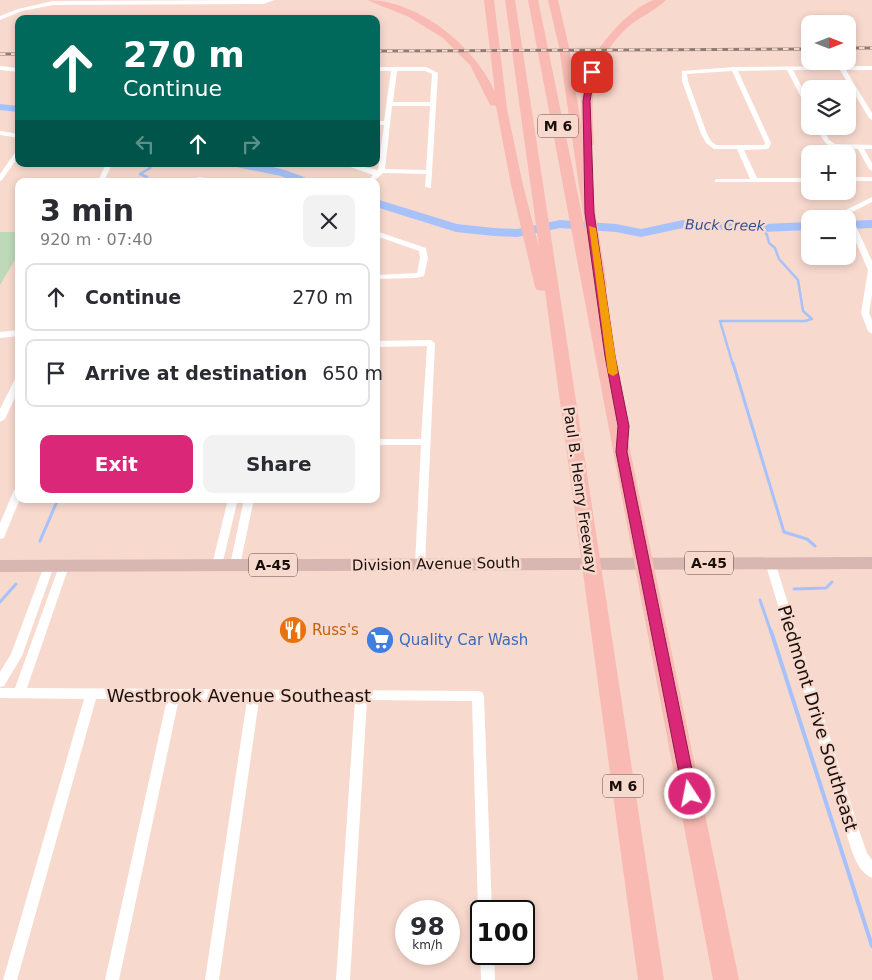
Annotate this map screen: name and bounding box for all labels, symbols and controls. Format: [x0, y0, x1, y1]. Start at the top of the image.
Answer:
north arrow [801, 15, 856, 70]
map controls [801, 15, 856, 265]
icon: ahead [40, 35, 105, 100]
text: 270 m [123, 35, 245, 75]
pin [571, 51, 613, 93]
icon: arrive [578, 58, 606, 86]
text: Continue [123, 76, 222, 101]
button: layers [801, 80, 856, 135]
road number: M 6 [538, 114, 578, 138]
icon: left [131, 130, 159, 158]
icon: ahead [184, 130, 212, 158]
icon: right [237, 130, 265, 158]
button: + [801, 145, 856, 200]
text: 3 min [40, 193, 134, 228]
button: close [303, 195, 355, 247]
button: − [801, 210, 856, 265]
water label: Buck Creek [685, 216, 766, 234]
text: 920 m · 07:40 [40, 230, 153, 249]
icon: ahead [42, 283, 70, 311]
text: Continue [85, 286, 181, 308]
text: 270 m [292, 286, 353, 308]
icon: arrive [42, 359, 70, 387]
text: Arrive at destination [85, 362, 307, 384]
text: 650 m [322, 362, 383, 384]
street label: Paul B. Henry Freeway [559, 406, 601, 574]
button: Exit [40, 435, 193, 493]
button: Share [203, 435, 355, 493]
road number: A-45 [685, 552, 733, 574]
road number: A-45 [249, 554, 297, 576]
street label: Division Avenue South [352, 554, 520, 574]
street label: Piedmont Drive Southeast [774, 602, 862, 834]
restaurant icon: Russ's [278, 615, 308, 645]
place label: Russ's [312, 621, 359, 639]
supermarket icon: Quality Car Wash [365, 625, 395, 655]
place label: Quality Car Wash [399, 631, 528, 649]
street label: Westbrook Avenue Southeast [107, 685, 371, 706]
position arrow [663, 767, 715, 819]
road number: M 6 [603, 774, 643, 798]
speed limit sign: 100 [470, 900, 535, 965]
text: 98 [410, 912, 445, 941]
text: km/h [412, 938, 443, 952]

